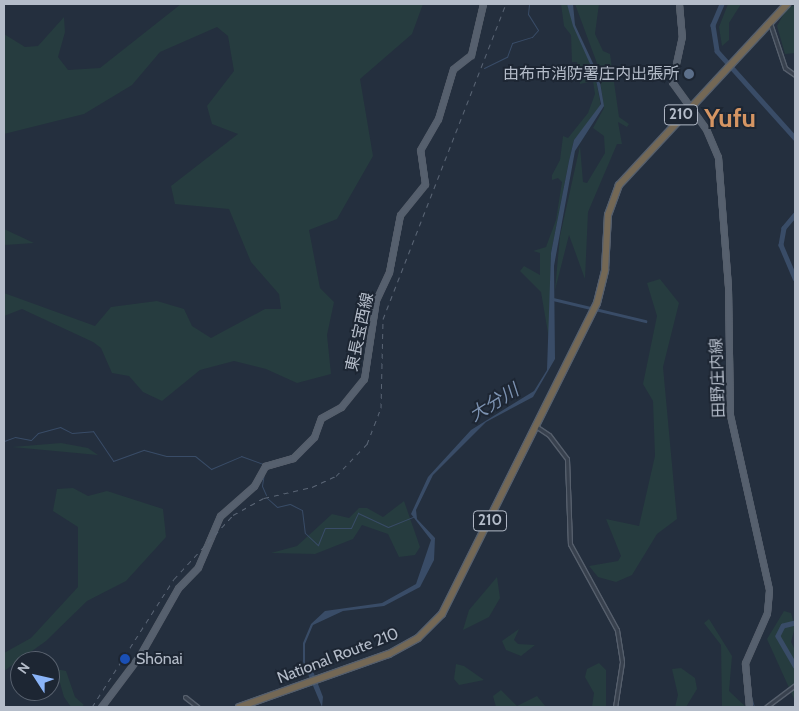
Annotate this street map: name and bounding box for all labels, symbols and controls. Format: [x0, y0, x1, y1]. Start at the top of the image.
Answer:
place label: 由布市消防署庄内出張所 [503, 64, 679, 84]
marker: 由布市消防署庄内出張所 [683, 68, 695, 80]
road number: 210 [664, 102, 698, 128]
district label: Yufu [704, 103, 756, 135]
street label: 東長宝西線 [342, 291, 378, 373]
street label: 田野庄内線 [707, 338, 729, 418]
water label: 大分川 [465, 380, 523, 426]
road number: 210 [472, 508, 508, 534]
street label: National Route 210 [275, 624, 401, 688]
place label: Shōnai [136, 649, 183, 669]
north arrow [10, 651, 60, 701]
marker: Shōnai [118, 652, 132, 666]
text: N [13, 659, 34, 677]

